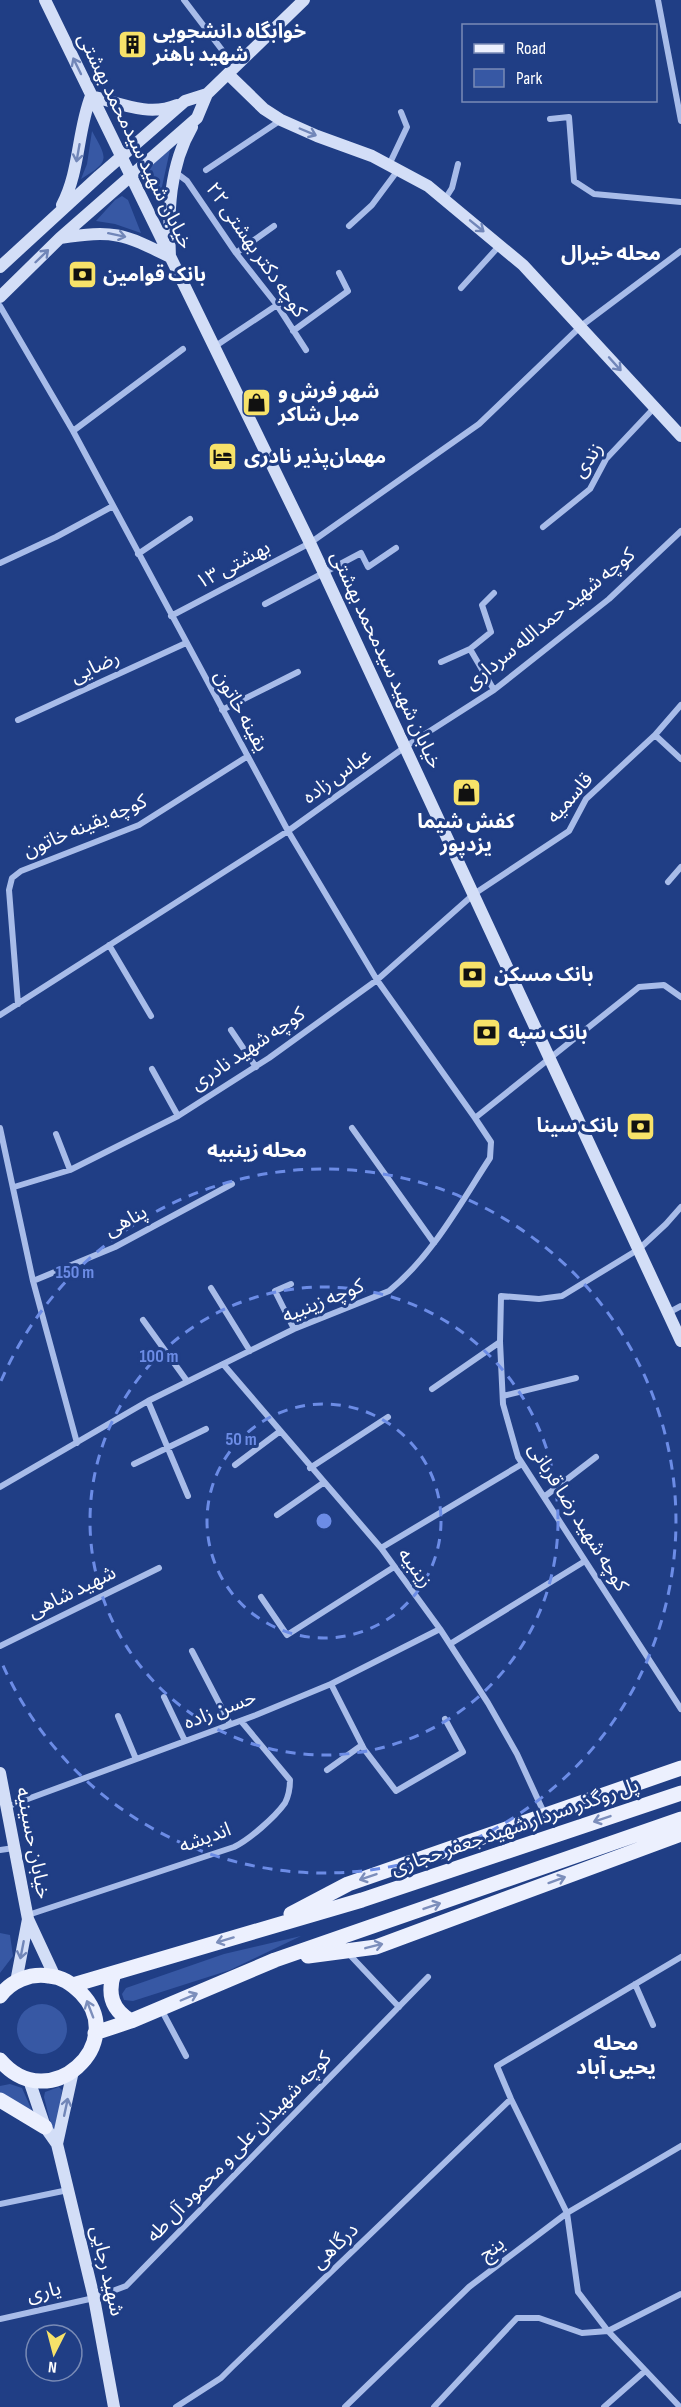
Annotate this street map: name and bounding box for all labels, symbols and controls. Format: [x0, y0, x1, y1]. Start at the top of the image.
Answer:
place label: خوابگاه دانشجویی شهید باهنر [152, 20, 307, 67]
legend [462, 24, 657, 102]
building icon: خوابگاه دانشجویی شهید باهنر [116, 28, 148, 60]
street label: خیابان شهید سیدمحمد بهشتی [72, 29, 198, 253]
text: Road [516, 38, 546, 59]
one-way arrow [70, 58, 82, 76]
text: Park [516, 68, 542, 89]
one-way arrow [299, 127, 317, 138]
one-way arrow [72, 143, 83, 162]
street label: کوچه دکتر بهشتی ۲۲ [200, 178, 312, 323]
one-way arrow [469, 219, 484, 233]
one-way arrow [107, 230, 126, 241]
district label: محله خیرال [561, 241, 661, 266]
one-way arrow [34, 249, 49, 263]
bank icon: بانک قوامین [66, 259, 98, 291]
place label: بانک قوامین [103, 263, 206, 287]
one-way arrow [608, 356, 622, 371]
place label: شهر فرش و مبل شاکر [277, 380, 380, 427]
shop icon: شهر فرش و مبل شاکر [241, 387, 273, 419]
street label: زندی [567, 438, 609, 482]
hotel icon: مهمان‌پذیر نادری [207, 441, 239, 473]
place label: مهمان‌پذیر نادری [244, 445, 386, 470]
street label: بهشتی ۱۳ [192, 535, 274, 595]
street label: کوچه شهید حمدالله سرداری [460, 542, 641, 695]
street label: خیابان شهید سیدمحمد بهشتی [325, 547, 447, 773]
street label: رضایی [67, 645, 123, 689]
street label: یقینه خاتون [209, 666, 273, 756]
street label: عباس زاده [298, 743, 376, 809]
street label: قاسمیه [542, 768, 599, 828]
shop icon: کفش شیما یزدپور [450, 776, 482, 808]
street label: کوچه یقینه خاتون [19, 789, 151, 863]
place label: کفش شیما یزدپور [417, 810, 516, 858]
bank icon: بانک مسکن [457, 959, 489, 991]
place label: بانک مسکن [494, 963, 593, 987]
street label: کوچه شهید نادری [186, 1002, 310, 1096]
bank icon: بانک سپه [471, 1017, 503, 1049]
place label: بانک سپه [508, 1021, 588, 1046]
bank icon: بانک سینا [624, 1110, 656, 1142]
place label: بانک سینا [537, 1114, 619, 1138]
district label: محله زینبیه [207, 1138, 307, 1163]
street label: پناهی [101, 1200, 152, 1242]
text: 150 m [56, 1262, 94, 1283]
street label: کوچه زینبیه [279, 1273, 368, 1328]
text: 100 m [140, 1346, 179, 1367]
text: 50 m [225, 1429, 257, 1450]
street label: کوچه شهید رضا قربانی [523, 1438, 634, 1596]
centre of rings [314, 1511, 334, 1531]
street label: زینبیه [392, 1543, 438, 1593]
street label: شهید شاهی [24, 1560, 120, 1624]
street label: حسن زاده [180, 1685, 260, 1735]
street label: پل روگذر سردار شهید جعفر حجازی [388, 1773, 642, 1881]
street label: خیابان حسینیه [10, 1785, 56, 1901]
one-way arrow [593, 1815, 612, 1826]
street label: اندیشه [176, 1818, 234, 1858]
one-way arrow [359, 1872, 378, 1883]
one-way arrow [548, 1873, 566, 1884]
one-way arrow [422, 1900, 441, 1911]
one-way arrow [216, 1935, 235, 1946]
one-way arrow [16, 1940, 27, 1960]
one-way arrow [364, 1940, 383, 1952]
one-way arrow [179, 1991, 197, 2002]
one-way arrow [84, 2000, 95, 2019]
district label: محله یحیی آباد [576, 2031, 656, 2080]
street label: کوچه شهیدان علی و محمود آل طه [141, 2046, 337, 2247]
one-way arrow [61, 2098, 72, 2118]
street label: درگاهی [306, 2218, 364, 2274]
street label: شهید رجایی [85, 2224, 129, 2318]
street label: ینج [474, 2232, 511, 2268]
street label: یاری [25, 2276, 63, 2308]
north arrow [24, 2323, 84, 2383]
text: N [47, 2357, 58, 2376]

